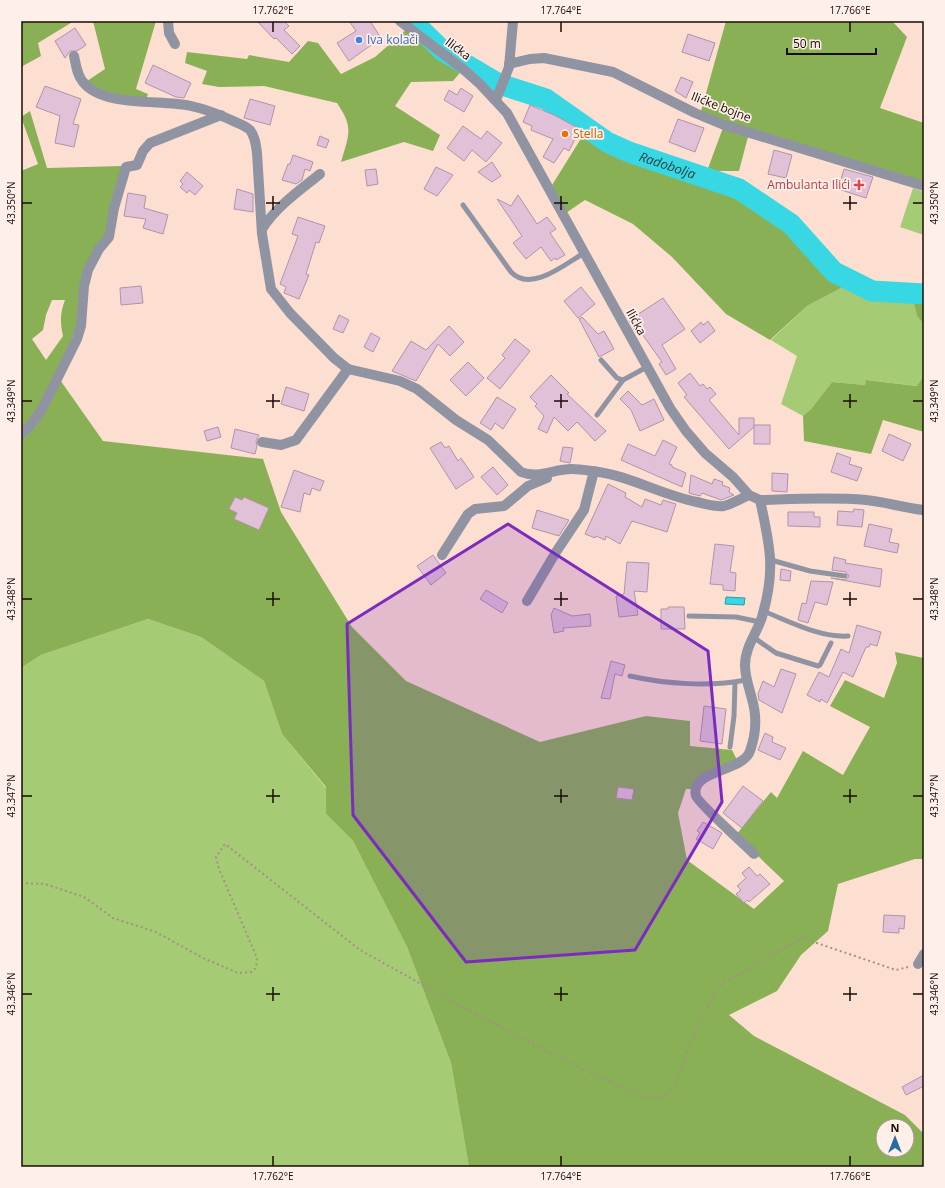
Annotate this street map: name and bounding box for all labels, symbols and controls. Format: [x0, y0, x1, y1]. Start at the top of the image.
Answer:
text: 17.762°E [252, 3, 294, 17]
text: 17.764°E [540, 3, 582, 17]
text: 17.766°E [829, 3, 871, 17]
scale bar [787, 30, 876, 56]
place label: Iva kolači [367, 31, 418, 48]
street label: Ilićka [442, 33, 475, 64]
marker: Iva kolači [354, 35, 364, 45]
text: 50 m [793, 35, 821, 52]
street label: Ilićke bojne [689, 87, 754, 126]
place label: Stella [573, 125, 603, 142]
marker: Stella [560, 129, 570, 139]
water label: Radobolja [637, 147, 699, 183]
place label: Ambulanta Ilići [767, 176, 850, 193]
marker: Ambulanta Ilići [853, 179, 865, 191]
text: 43.350°N [4, 181, 18, 225]
text: 43.350°N [927, 181, 941, 225]
street label: Ilićka [622, 305, 651, 338]
text: 43.349°N [4, 379, 18, 423]
text: 43.349°N [927, 379, 941, 423]
text: 43.348°N [4, 577, 18, 621]
text: 43.348°N [927, 577, 941, 621]
text: 43.347°N [4, 774, 18, 818]
text: 43.347°N [927, 774, 941, 818]
text: 43.346°N [4, 972, 18, 1016]
text: 43.346°N [927, 972, 941, 1016]
north arrow [875, 1118, 915, 1158]
text: N [891, 1120, 899, 1135]
text: 17.762°E [252, 1169, 294, 1183]
text: 17.764°E [540, 1169, 582, 1183]
text: 17.766°E [829, 1169, 871, 1183]

